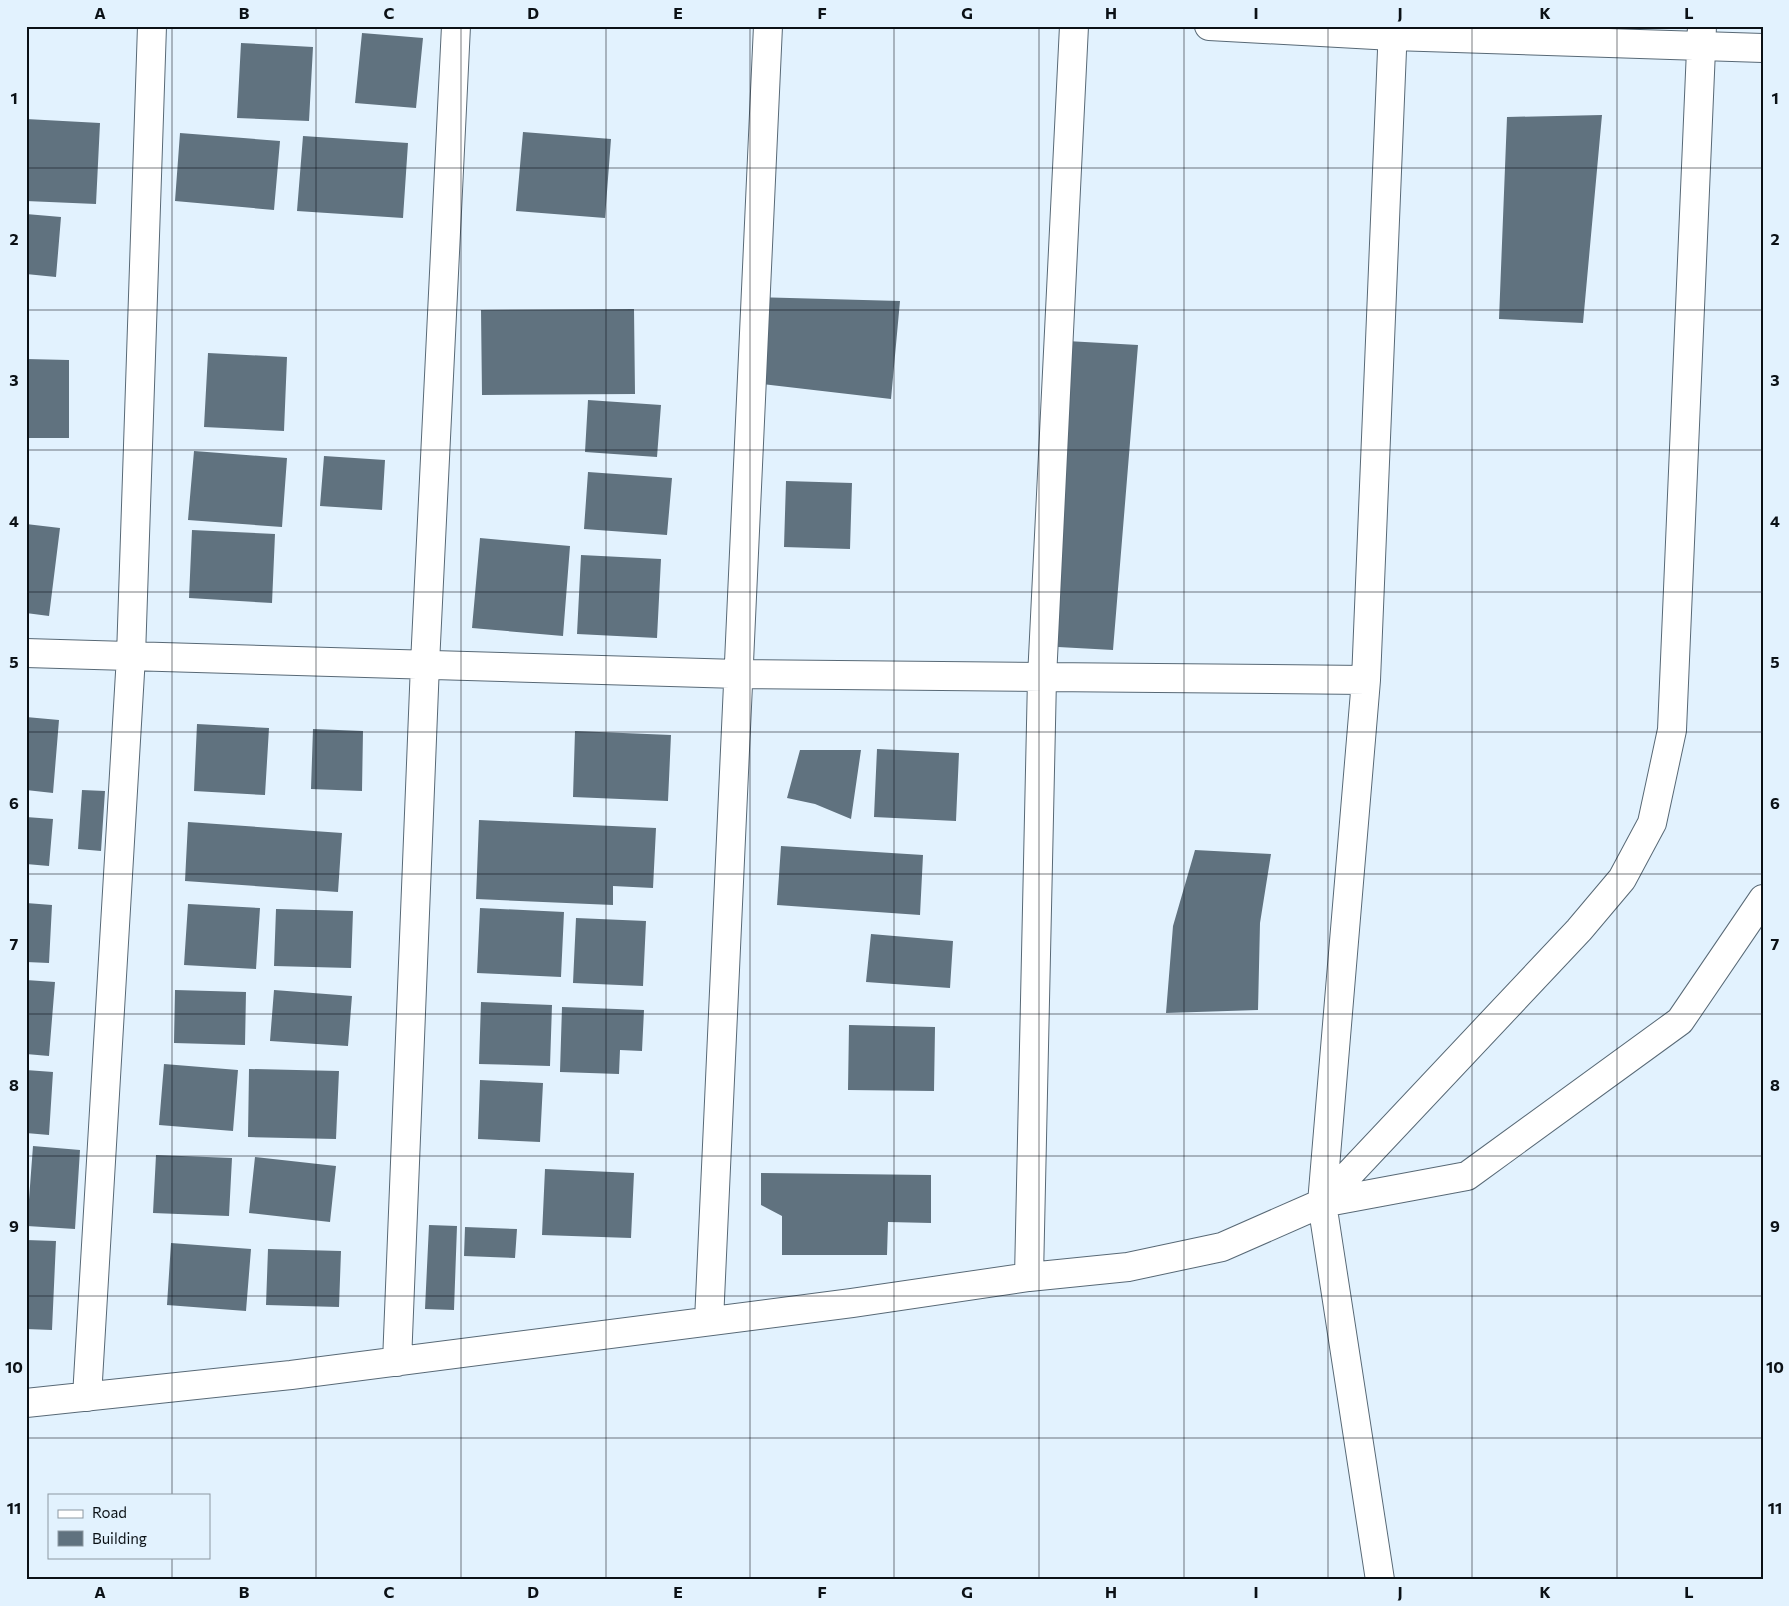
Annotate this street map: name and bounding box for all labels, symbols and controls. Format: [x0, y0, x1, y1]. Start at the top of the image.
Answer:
text: A [94, 3, 106, 22]
text: B [239, 3, 250, 22]
text: C [384, 3, 395, 22]
text: D [527, 3, 539, 22]
text: E [673, 3, 683, 22]
text: F [817, 3, 827, 22]
text: G [961, 3, 973, 22]
text: H [1105, 3, 1117, 22]
text: I [1253, 3, 1259, 22]
text: J [1397, 3, 1403, 22]
text: K [1539, 3, 1551, 22]
text: L [1684, 3, 1694, 22]
text: 1 [10, 88, 18, 107]
text: 1 [1771, 88, 1779, 107]
text: 2 [9, 229, 19, 248]
text: 2 [1770, 229, 1780, 248]
text: 3 [9, 370, 19, 389]
text: 3 [1770, 370, 1780, 389]
text: 4 [9, 511, 19, 530]
text: 4 [1770, 511, 1780, 530]
text: 5 [9, 652, 19, 671]
text: 5 [1770, 652, 1780, 671]
text: 6 [9, 793, 19, 812]
text: 6 [1770, 793, 1780, 812]
text: 7 [10, 934, 19, 953]
text: 7 [1771, 934, 1780, 953]
text: 8 [9, 1075, 19, 1094]
text: 8 [1770, 1075, 1780, 1094]
text: 9 [9, 1216, 19, 1235]
text: 9 [1770, 1216, 1780, 1235]
text: 10 [5, 1357, 23, 1376]
text: 10 [1766, 1357, 1784, 1376]
legend [48, 1494, 210, 1558]
text: 11 [7, 1498, 21, 1517]
text: 11 [1768, 1498, 1782, 1517]
text: Road [92, 1503, 127, 1521]
text: Building [92, 1529, 147, 1547]
text: A [94, 1582, 106, 1601]
text: B [239, 1582, 250, 1601]
text: C [384, 1582, 395, 1601]
text: D [527, 1582, 539, 1601]
text: E [673, 1582, 683, 1601]
text: F [817, 1582, 827, 1601]
text: G [961, 1582, 973, 1601]
text: H [1105, 1582, 1117, 1601]
text: I [1253, 1582, 1259, 1601]
text: J [1397, 1582, 1403, 1601]
text: K [1539, 1582, 1551, 1601]
text: L [1684, 1582, 1694, 1601]

